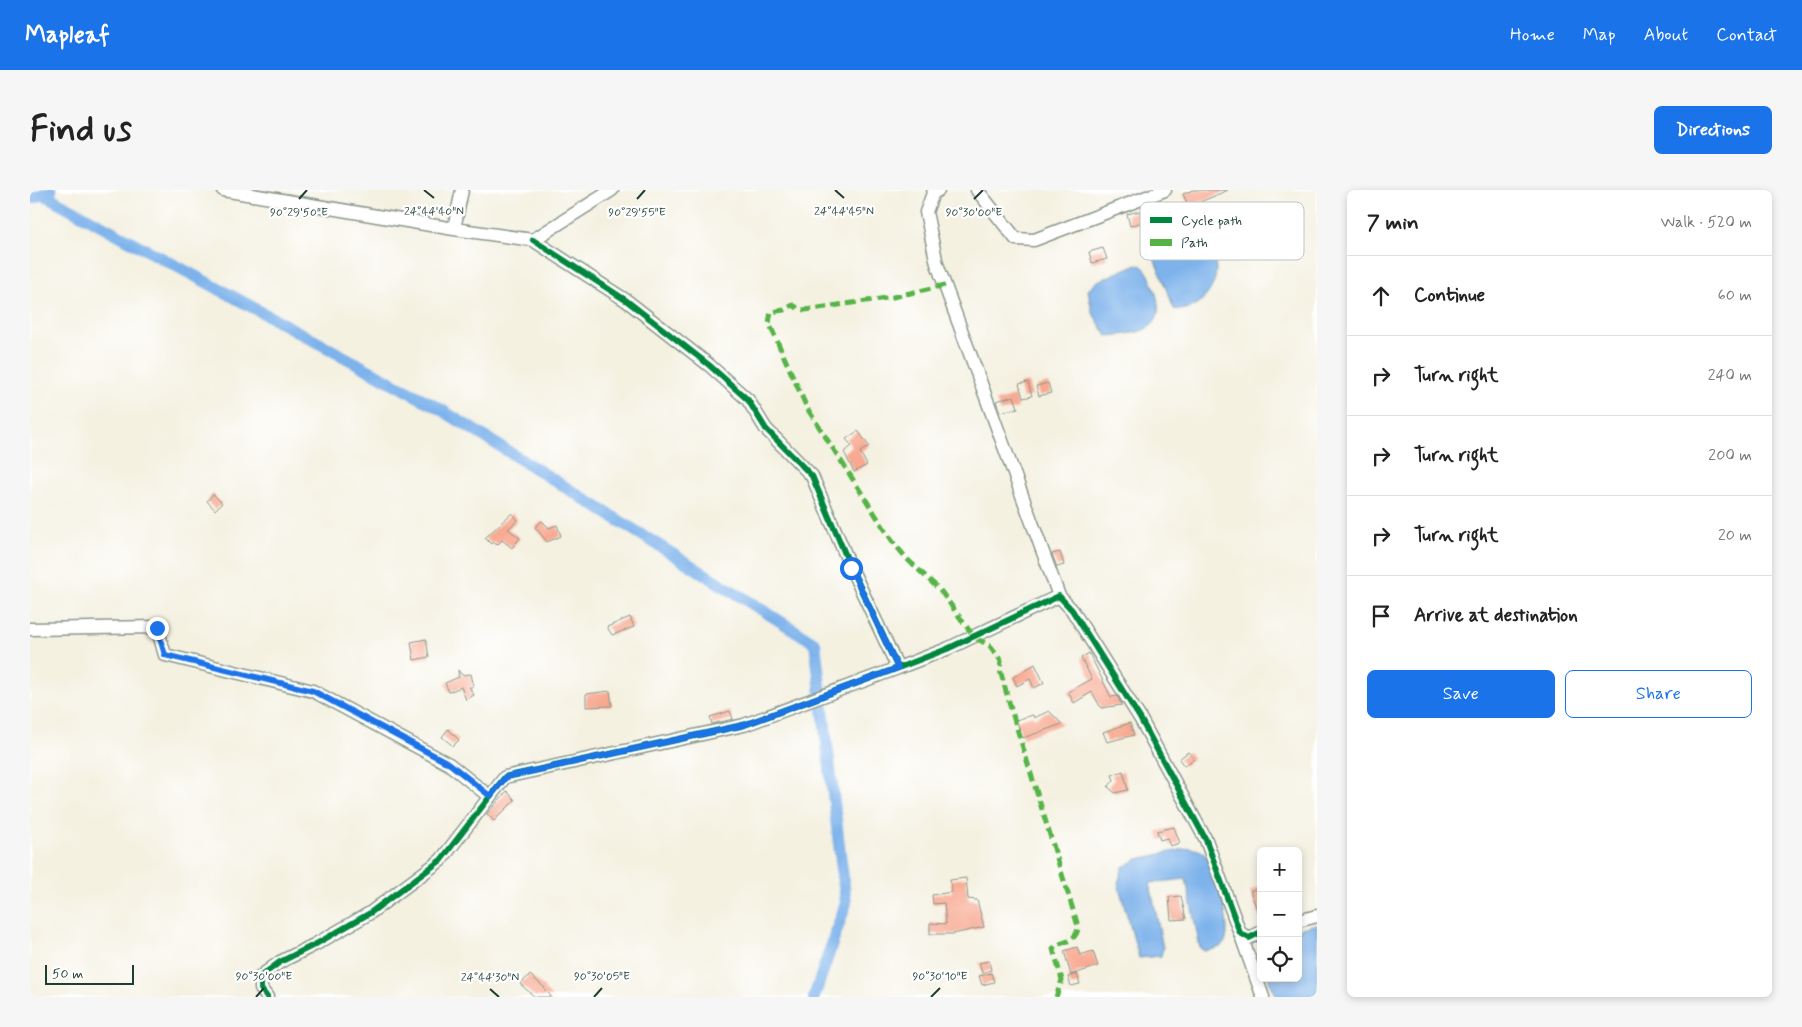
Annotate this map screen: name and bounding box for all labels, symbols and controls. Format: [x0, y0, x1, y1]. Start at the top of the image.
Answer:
text: Mapleaf [25, 20, 110, 51]
text: Home [1510, 23, 1555, 47]
text: Map [1583, 23, 1616, 47]
text: About [1644, 23, 1688, 47]
text: Contact [1716, 23, 1777, 47]
button: Directions [1654, 106, 1772, 154]
text: Find us [30, 107, 132, 153]
legend [1140, 202, 1304, 260]
text: 24°44'40"N [404, 204, 464, 220]
text: 24°44'45"N [814, 204, 874, 220]
text: 90°29'50"E [270, 205, 328, 221]
text: 90°29'55"E [608, 205, 666, 221]
text: 90°30'00"E [946, 205, 1002, 221]
text: 7 min [1367, 209, 1419, 237]
text: Cycle path [1181, 212, 1242, 230]
text: Walk · 520 m [1660, 212, 1752, 233]
text: Path [1181, 234, 1208, 252]
icon: ahead [1367, 282, 1395, 310]
text: Continue [1414, 283, 1485, 308]
text: 60 m [1718, 285, 1752, 306]
icon: right [1367, 362, 1395, 390]
text: Turn right [1414, 363, 1498, 388]
text: 240 m [1708, 365, 1752, 386]
icon: right [1367, 442, 1395, 470]
text: Turn right [1414, 443, 1498, 468]
text: 200 m [1708, 445, 1752, 466]
icon: right [1367, 522, 1395, 550]
text: Turn right [1414, 523, 1498, 548]
text: 20 m [1718, 525, 1752, 546]
route start [840, 557, 863, 580]
icon: arrive [1367, 602, 1395, 630]
text: Arrive at destination [1414, 603, 1578, 628]
route end [146, 617, 169, 640]
button: Save [1367, 670, 1555, 718]
button: Share [1565, 670, 1752, 718]
map controls [1257, 847, 1302, 982]
button: + [1257, 847, 1302, 892]
button: − [1257, 892, 1302, 937]
button: locate [1257, 937, 1302, 982]
scale bar [45, 962, 134, 985]
text: 50 m [52, 965, 83, 983]
text: 90°30'00"E [236, 969, 292, 985]
text: 90°30'05"E [574, 969, 630, 985]
text: 90°30'10"E [912, 969, 968, 985]
text: 24°44'30"N [461, 970, 519, 986]

